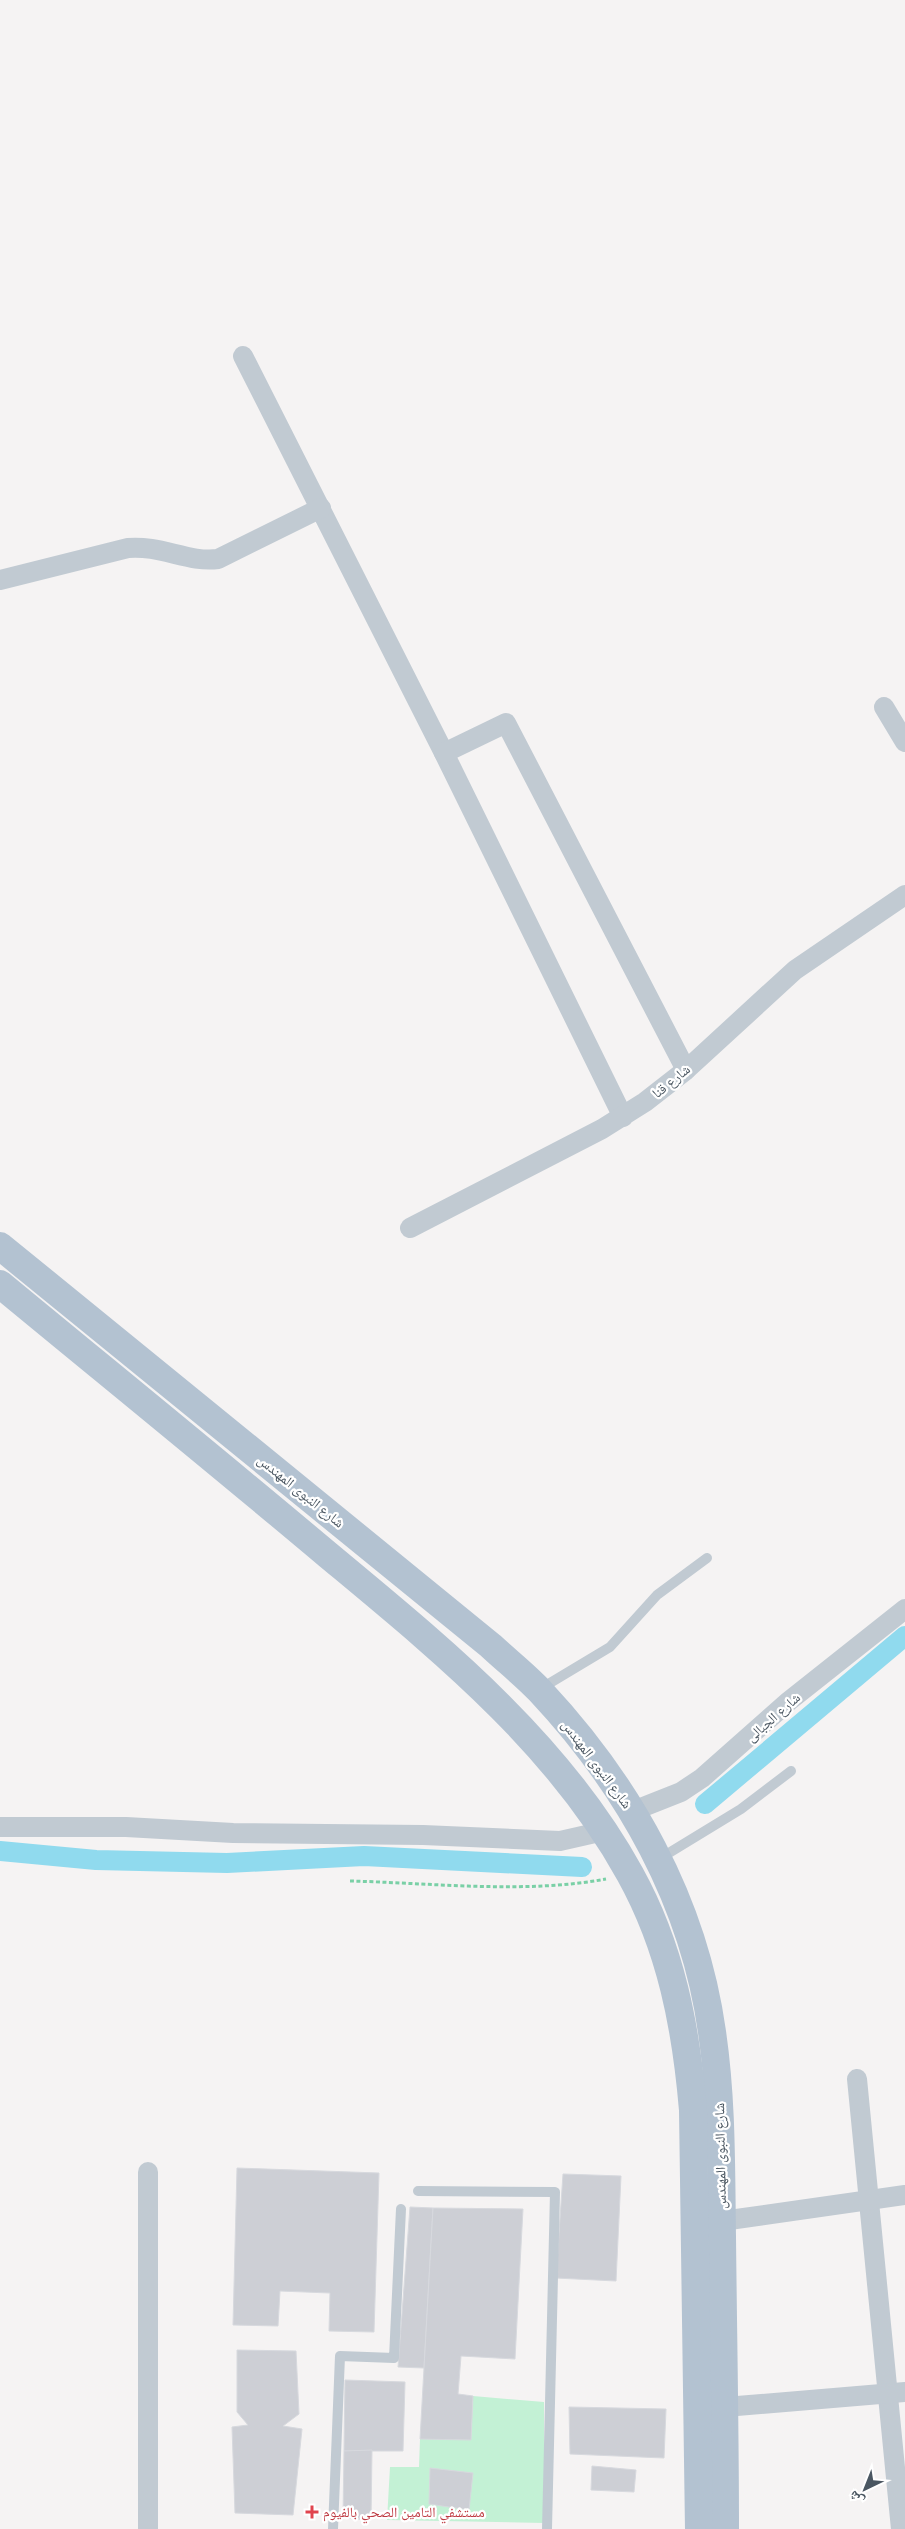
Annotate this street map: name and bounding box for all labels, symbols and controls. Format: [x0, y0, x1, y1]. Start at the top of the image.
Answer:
street label: شارع قنا [649, 1061, 694, 1103]
street label: شارع النبوى المهندس [253, 1451, 347, 1532]
street label: شارع الجبالى [743, 1689, 805, 1746]
street label: شارع النبوى المهندس [557, 1717, 635, 1813]
street label: شارع النبوى المهندس [711, 2103, 731, 2209]
north arrow [840, 2464, 890, 2514]
text: ش [845, 2487, 868, 2509]
place label: مستشفي التامين الصحي بالفيوم [323, 2504, 485, 2524]
marker: مستشفي التامين الصحي بالفيوم [305, 2505, 319, 2519]

